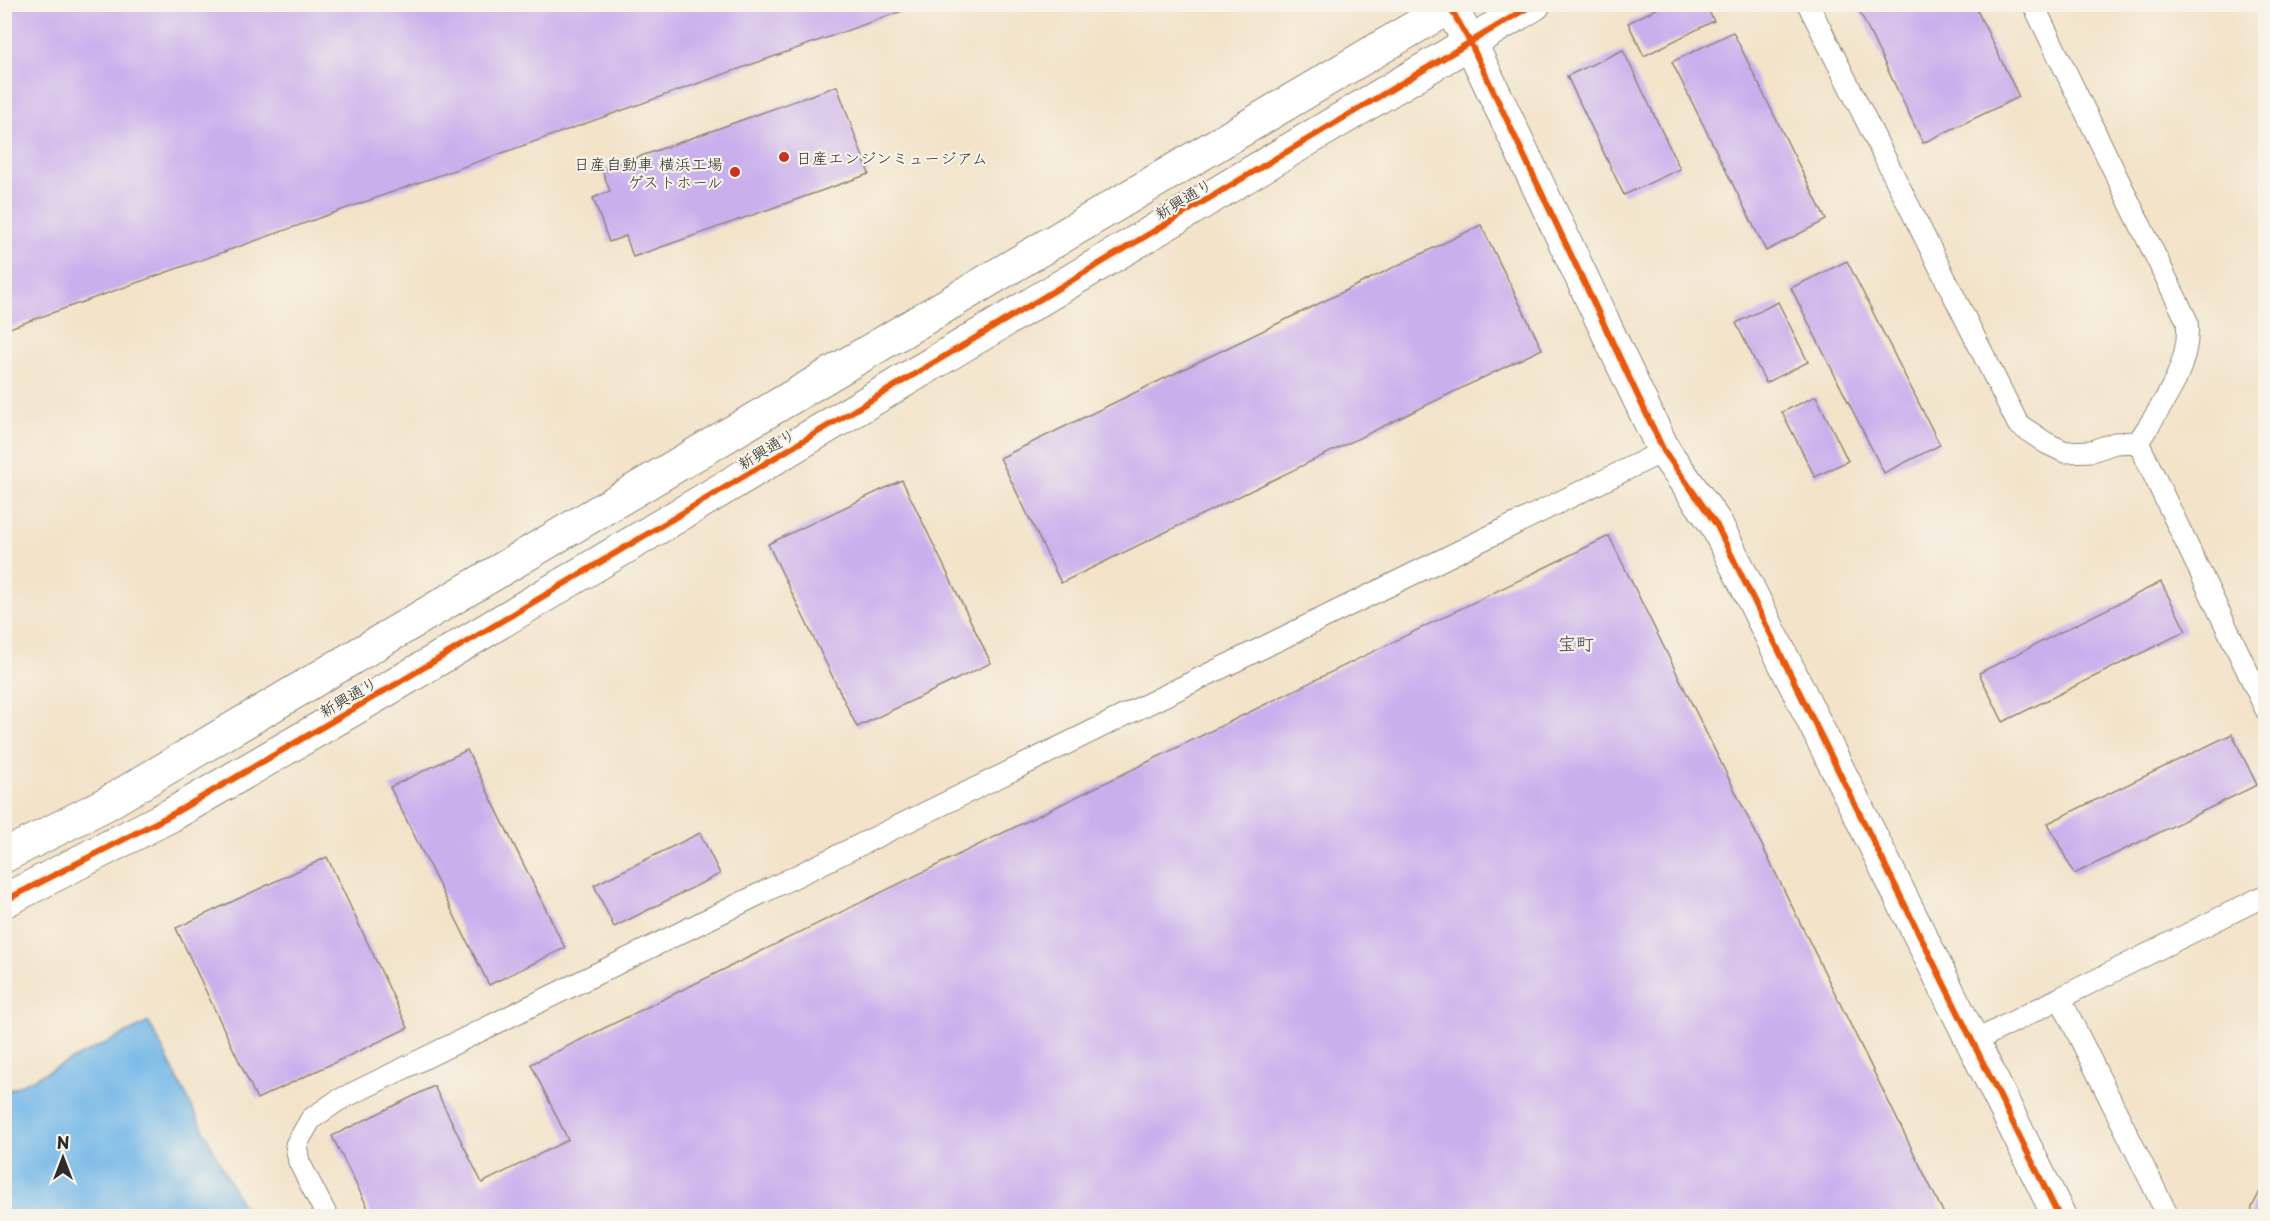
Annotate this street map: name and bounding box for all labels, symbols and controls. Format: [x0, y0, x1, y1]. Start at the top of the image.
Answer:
place label: 日産エンジンミュージアム [796, 145, 988, 169]
marker: 日産エンジンミュージアム [777, 150, 791, 164]
place label: 日産自動車 横浜工場 ゲストホール [574, 151, 723, 193]
marker: 日産自動車 横浜工場 ゲストホール [728, 165, 742, 179]
street label: 新興通り [1149, 171, 1217, 225]
street label: 新興通り [732, 421, 800, 475]
district label: 宝町 [1558, 629, 1594, 656]
street label: 新興通り [314, 670, 382, 722]
north arrow [33, 1128, 93, 1188]
text: N [57, 1130, 69, 1154]

